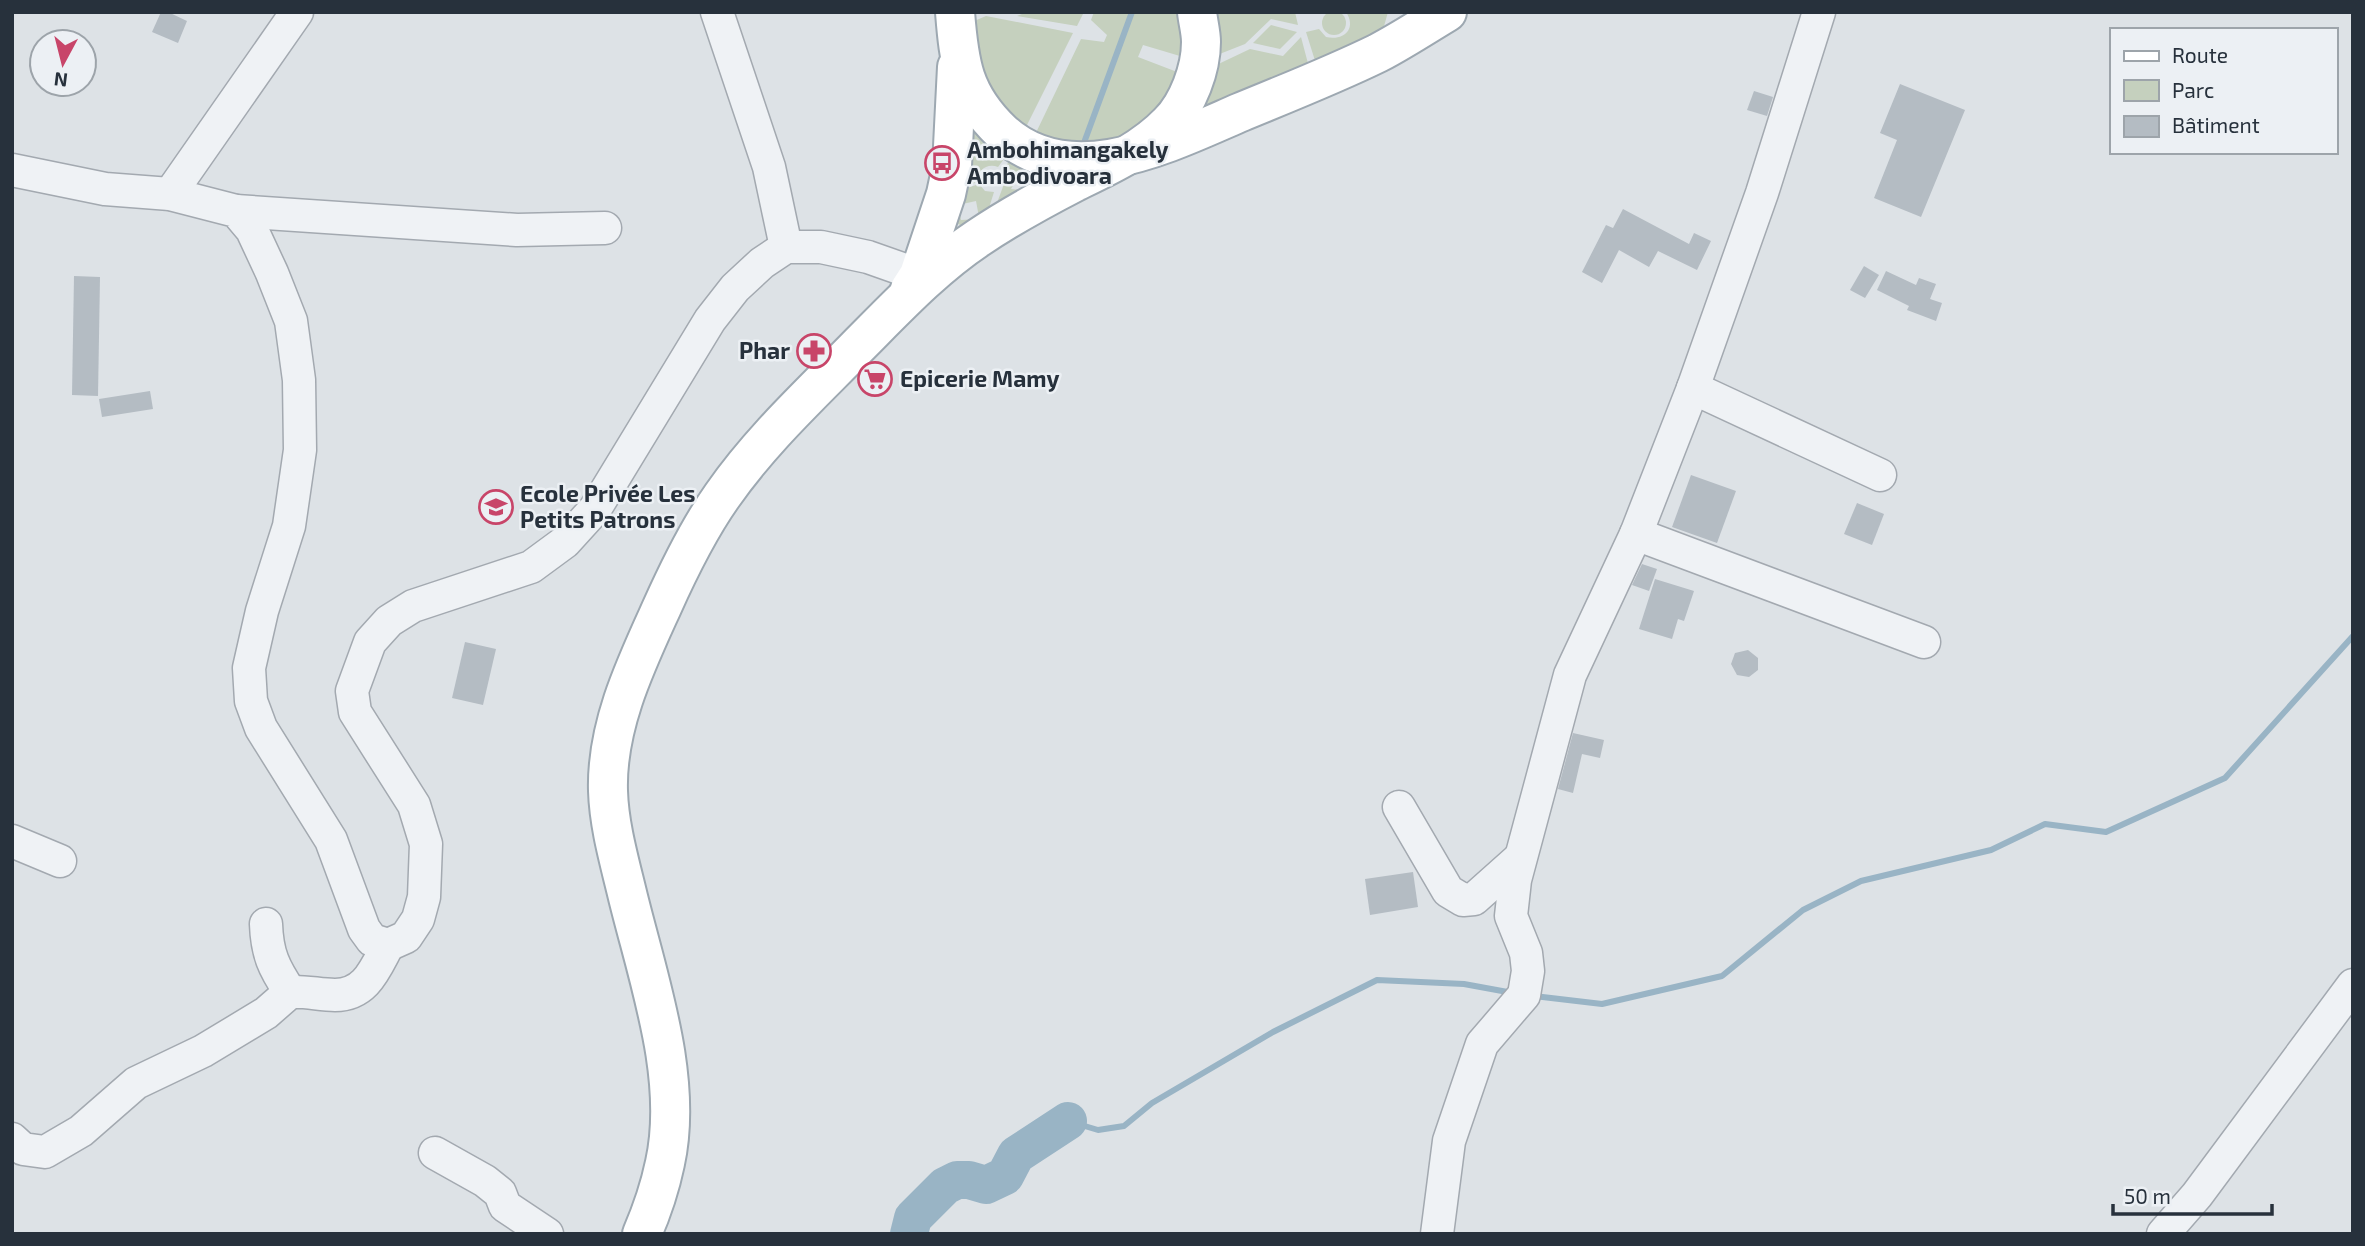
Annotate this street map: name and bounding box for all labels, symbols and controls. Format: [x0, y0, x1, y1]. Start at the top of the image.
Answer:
north arrow [28, 28, 98, 98]
legend [2110, 28, 2337, 154]
text: Route [2172, 42, 2228, 67]
text: N [53, 68, 69, 93]
text: Parc [2172, 77, 2214, 102]
text: Bâtiment [2172, 112, 2260, 137]
place label: Ambohimangakely Ambodivoara [967, 135, 1169, 189]
bus stop icon: Ambohimangakely Ambodivoara [923, 144, 961, 182]
pharmacy icon: Phar [795, 332, 833, 370]
place label: Phar [739, 336, 790, 364]
supermarket icon: Epicerie Mamy [856, 360, 894, 398]
place label: Epicerie Mamy [900, 364, 1060, 392]
place label: Ecole Privée Les Petits Patrons [520, 479, 695, 533]
school or university icon: Ecole Privée Les Petits Patrons [477, 488, 515, 526]
scale bar [2113, 1172, 2272, 1216]
text: 50 m [2124, 1183, 2171, 1208]

